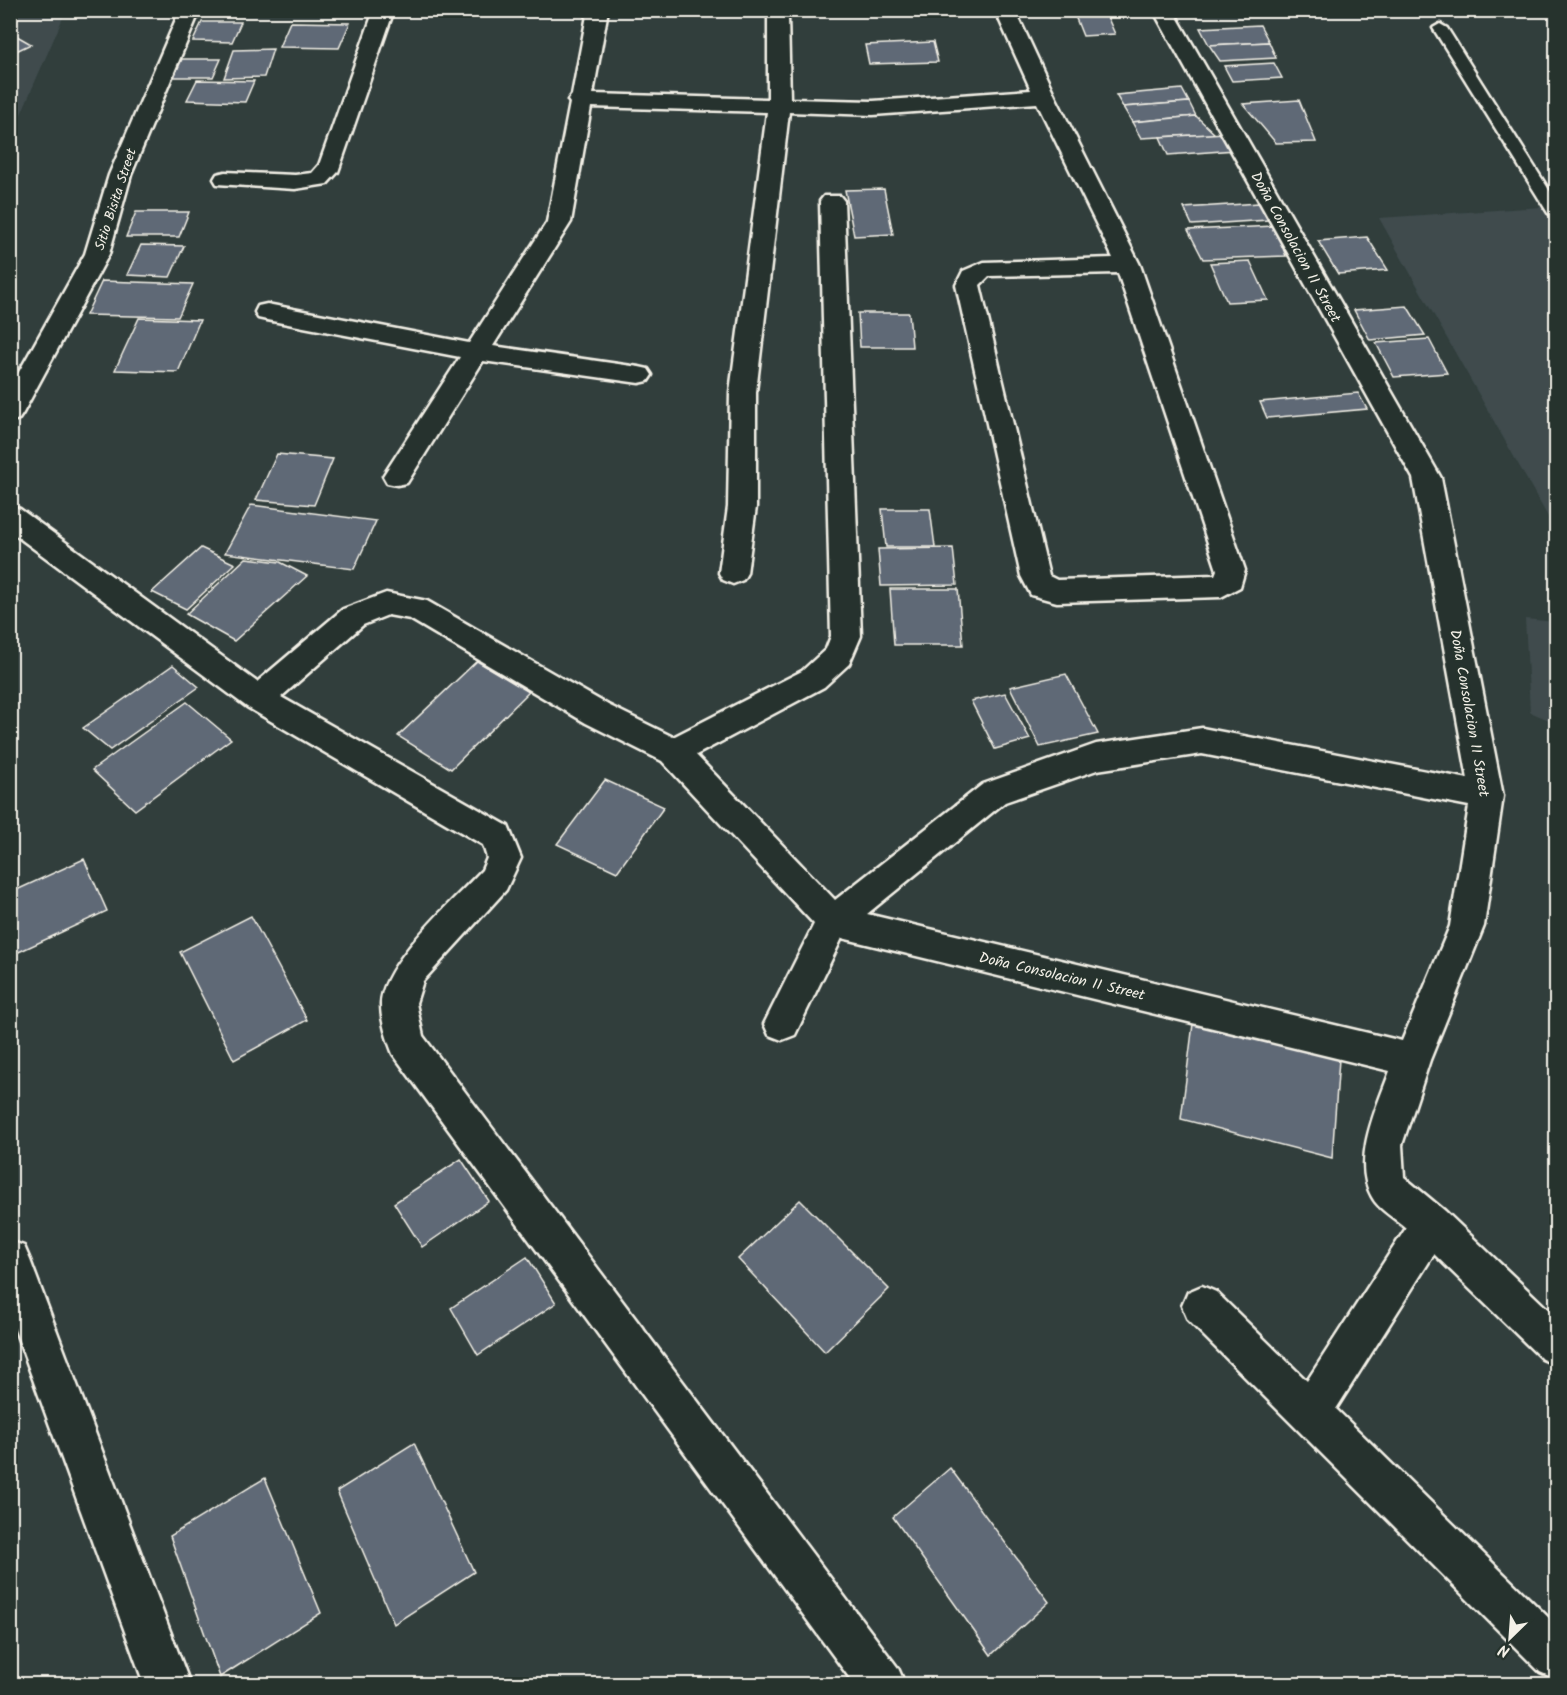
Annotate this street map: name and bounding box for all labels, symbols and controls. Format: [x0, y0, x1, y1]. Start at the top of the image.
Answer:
street label: Sitio Bisita Street [89, 145, 143, 253]
street label: Doña Consolacion II Street [1244, 168, 1347, 328]
street label: Doña Consolacion II Street [1442, 628, 1496, 799]
street label: Doña Consolacion II Street [976, 946, 1147, 1008]
north arrow [1480, 1608, 1540, 1668]
text: N [1494, 1637, 1514, 1664]

